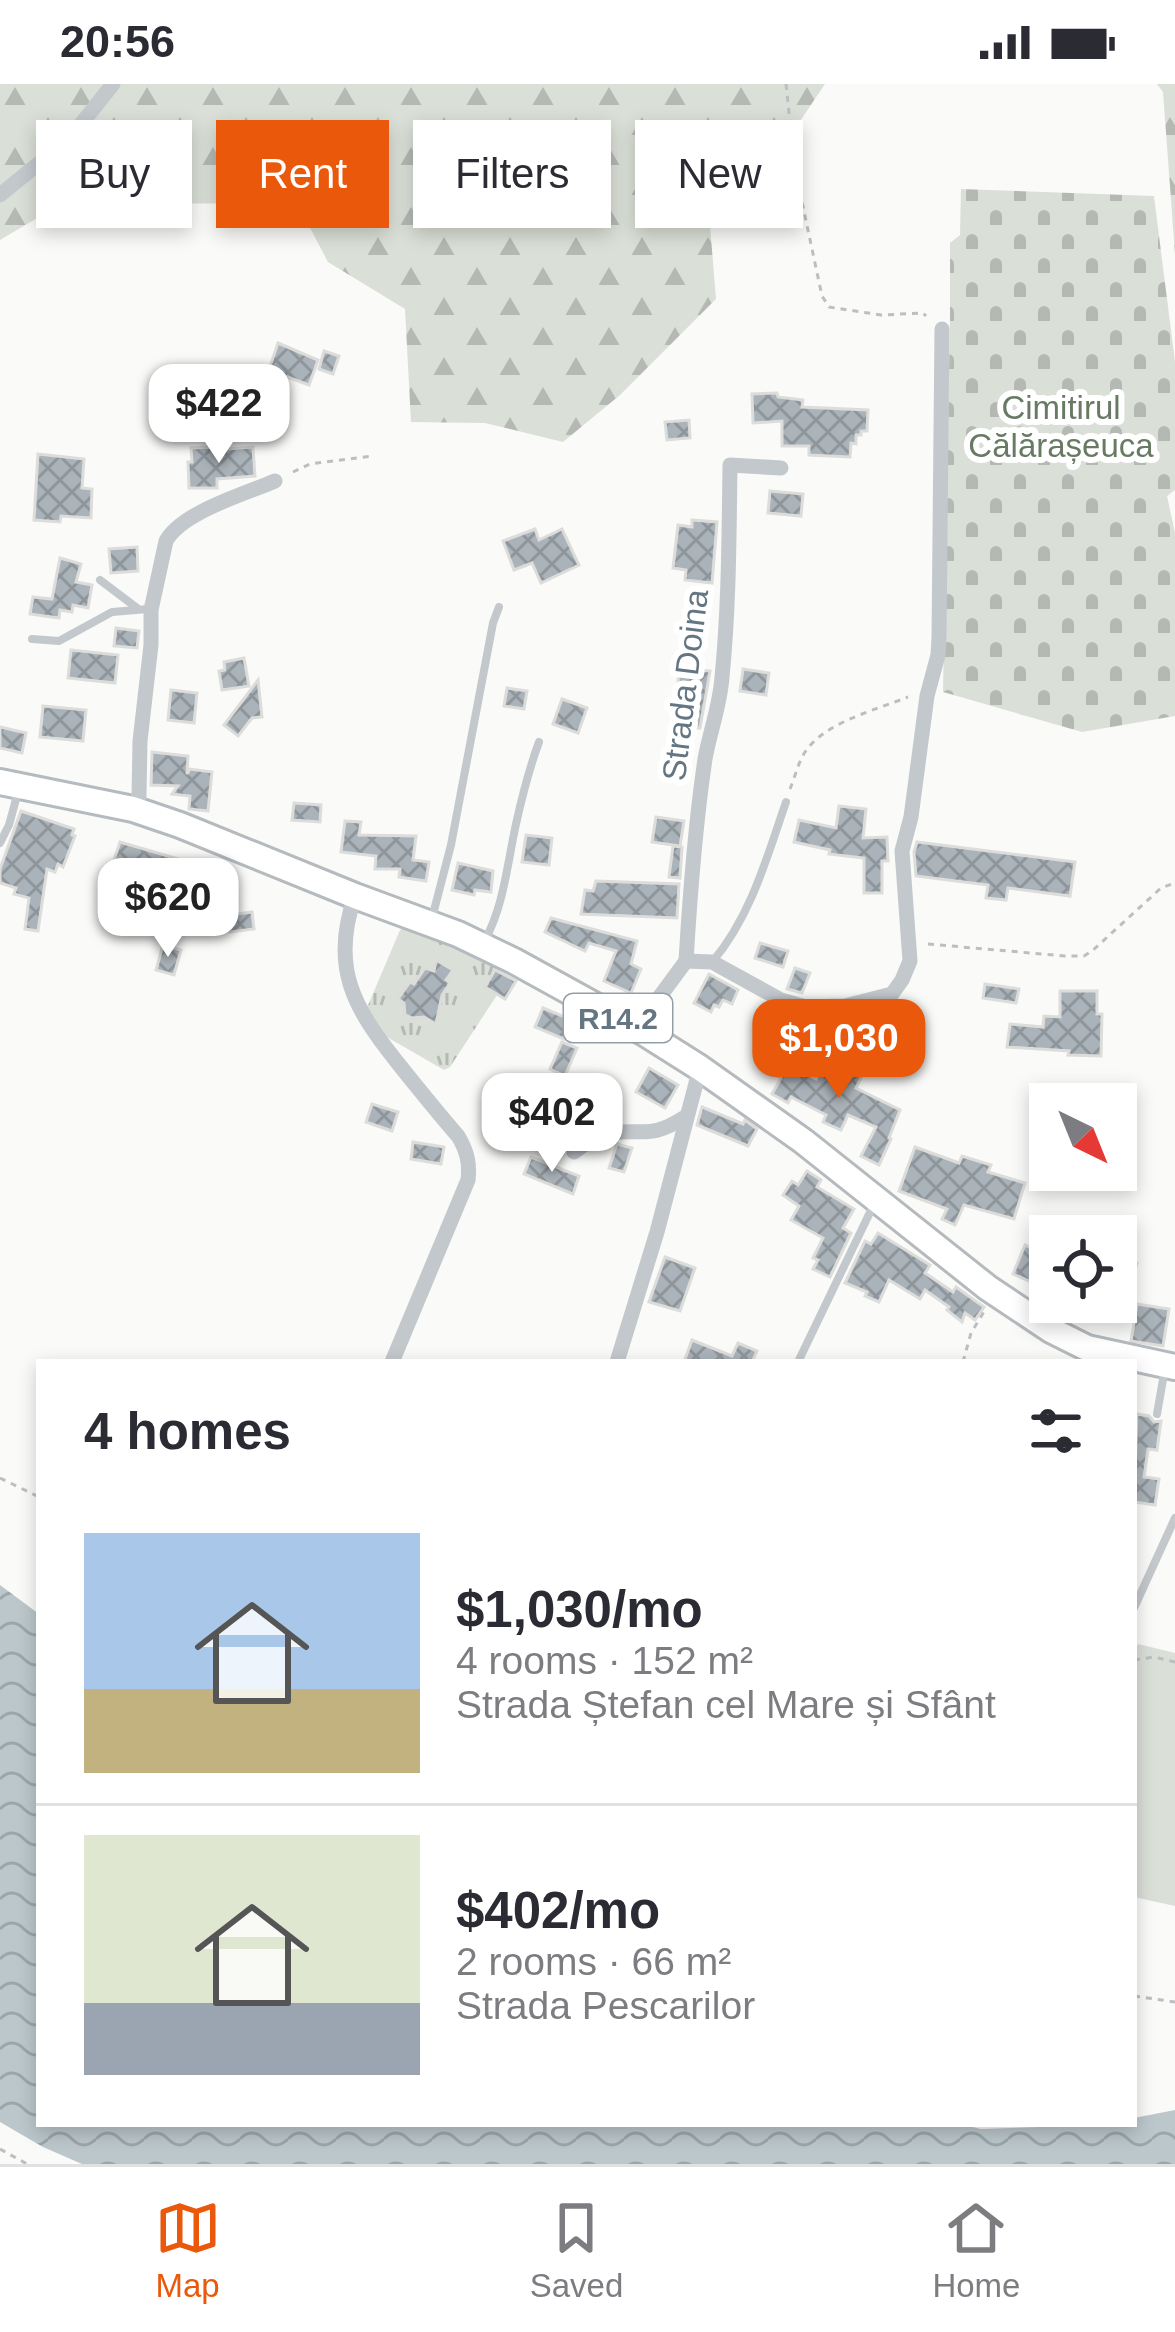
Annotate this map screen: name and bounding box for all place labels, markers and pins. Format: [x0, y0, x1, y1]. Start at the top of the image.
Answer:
pin: $422 [148, 364, 290, 466]
pin: $620 [97, 858, 239, 960]
pin: $1,030 [741, 999, 937, 1101]
pin: $402 [481, 1073, 623, 1175]

